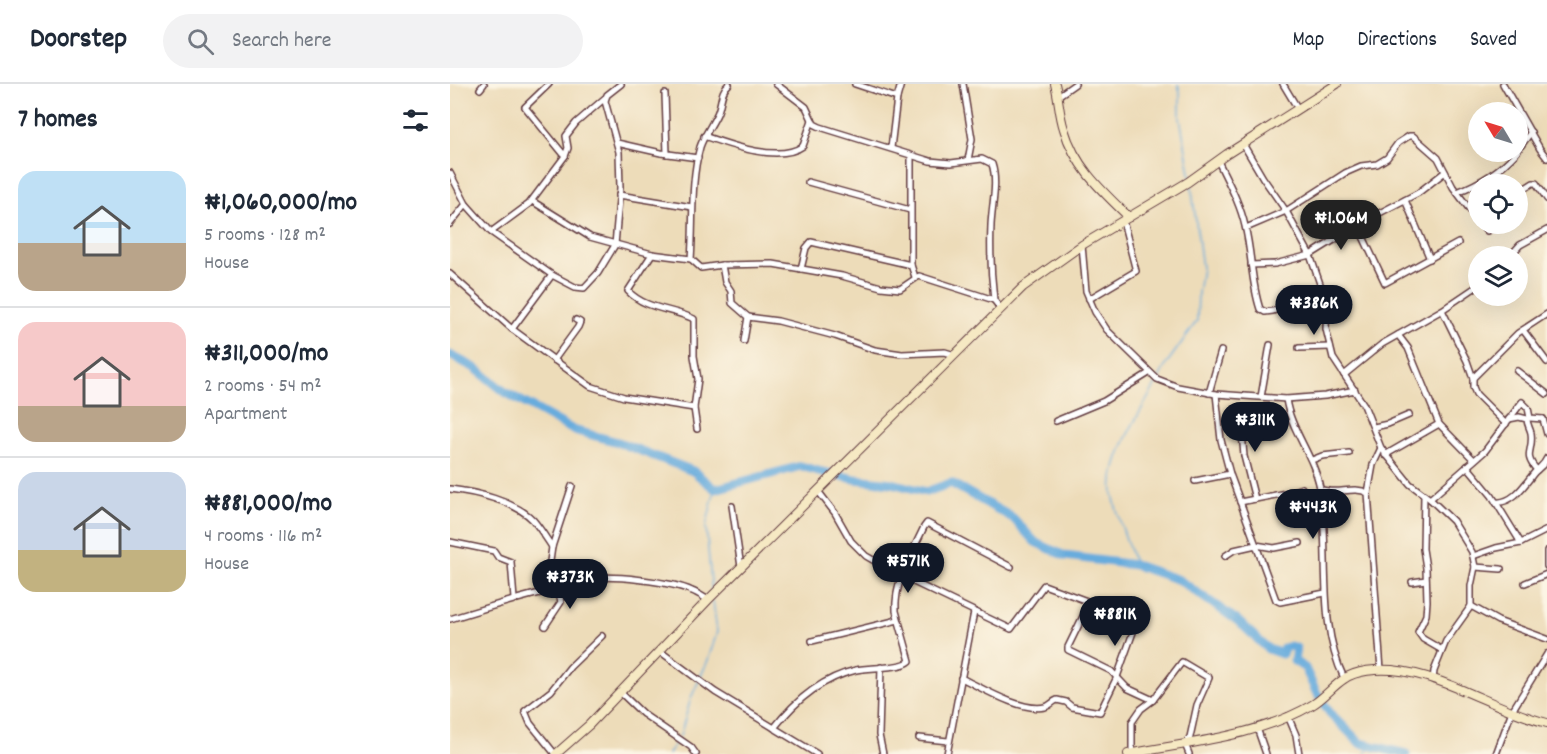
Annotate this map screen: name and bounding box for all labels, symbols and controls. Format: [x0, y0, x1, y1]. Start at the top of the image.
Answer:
search box [163, 14, 583, 68]
text: Doorstep [30, 21, 127, 61]
icon: search [184, 25, 217, 58]
text: Search here [232, 26, 332, 57]
text: Map [1293, 26, 1324, 56]
text: Directions [1357, 26, 1437, 56]
text: Saved [1470, 26, 1517, 56]
text: 7 homes [18, 102, 98, 139]
north arrow [1468, 102, 1528, 162]
map controls [1468, 102, 1528, 306]
icon: filters [399, 104, 432, 137]
button: locate [1468, 174, 1528, 234]
text: ₦1,060,000/mo [204, 185, 357, 222]
icon: home [66, 195, 138, 267]
pin: ₦1.06M [1292, 200, 1390, 251]
text: ₦1.06M [1314, 205, 1368, 233]
text: 5 rooms · 128 m² [204, 222, 326, 250]
button: layers [1468, 246, 1528, 306]
text: House [204, 250, 249, 278]
pin: ₦386K [1272, 285, 1356, 336]
text: ₦386K [1289, 290, 1339, 318]
text: ₦311,000/mo [204, 336, 328, 373]
icon: home [66, 346, 138, 418]
text: 2 rooms · 54 m² [204, 373, 322, 401]
text: Apartment [204, 401, 287, 429]
pin: ₦311K [1213, 402, 1297, 453]
text: ₦311K [1235, 407, 1275, 435]
text: ₦881,000/mo [204, 486, 332, 523]
pin: ₦443K [1271, 489, 1355, 540]
text: ₦443K [1289, 494, 1337, 522]
icon: home [66, 496, 138, 568]
text: 4 rooms · 116 m² [204, 523, 322, 551]
pin: ₦571K [866, 543, 950, 594]
text: ₦571K [886, 548, 930, 576]
text: House [204, 551, 249, 579]
pin: ₦373K [528, 559, 612, 610]
text: ₦373K [546, 564, 594, 592]
pin: ₦881K [1073, 596, 1157, 647]
text: ₦881K [1094, 601, 1136, 629]

